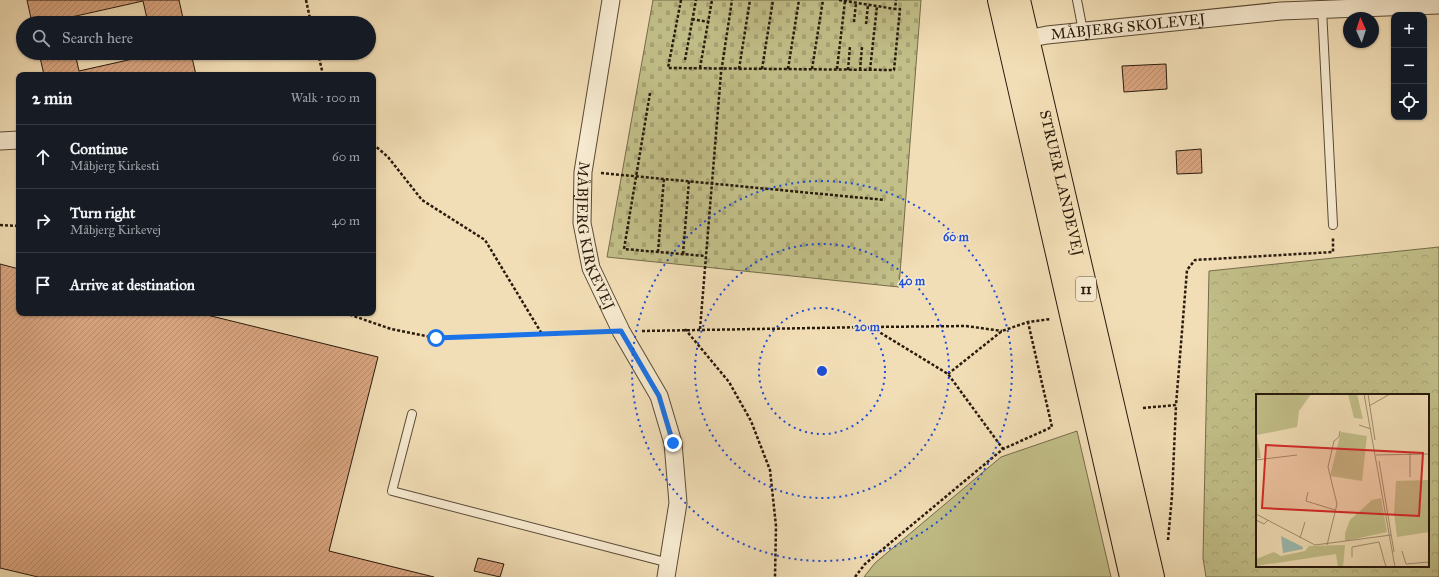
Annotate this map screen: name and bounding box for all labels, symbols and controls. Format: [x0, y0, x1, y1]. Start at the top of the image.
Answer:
street label: MÅBJERG SKOLEVEJ [1050, 10, 1206, 44]
north arrow [1343, 12, 1379, 48]
map controls [1391, 12, 1427, 120]
button: + [1391, 12, 1427, 48]
search box [16, 16, 376, 60]
icon: search [30, 27, 52, 49]
text: Search here [62, 29, 133, 47]
button: − [1391, 48, 1427, 84]
button: locate [1391, 84, 1427, 120]
text: 2 min [32, 88, 72, 109]
text: Walk · 100 m [291, 90, 360, 106]
street label: STRUER LANDEVEJ [1036, 108, 1087, 258]
text: Continue [70, 140, 128, 158]
icon: ahead [32, 146, 54, 168]
text: 60 m [332, 149, 360, 165]
text: Måbjerg Kirkesti [70, 158, 159, 174]
street label: MÅBJERG KIRKEVEJ [572, 160, 619, 313]
text: Turn right [70, 204, 135, 222]
icon: right [32, 210, 54, 232]
text: 40 m [331, 213, 360, 229]
text: Måbjerg Kirkevej [70, 222, 161, 238]
text: 60 m [943, 230, 970, 244]
icon: arrive [32, 274, 54, 296]
text: 40 m [899, 274, 926, 289]
text: Arrive at destination [70, 276, 195, 294]
road number: 11 [1076, 277, 1096, 301]
text: 20 m [854, 320, 881, 334]
route start [427, 329, 445, 347]
centre of rings [815, 364, 829, 378]
inset map [1256, 394, 1429, 567]
route end [664, 434, 682, 452]

